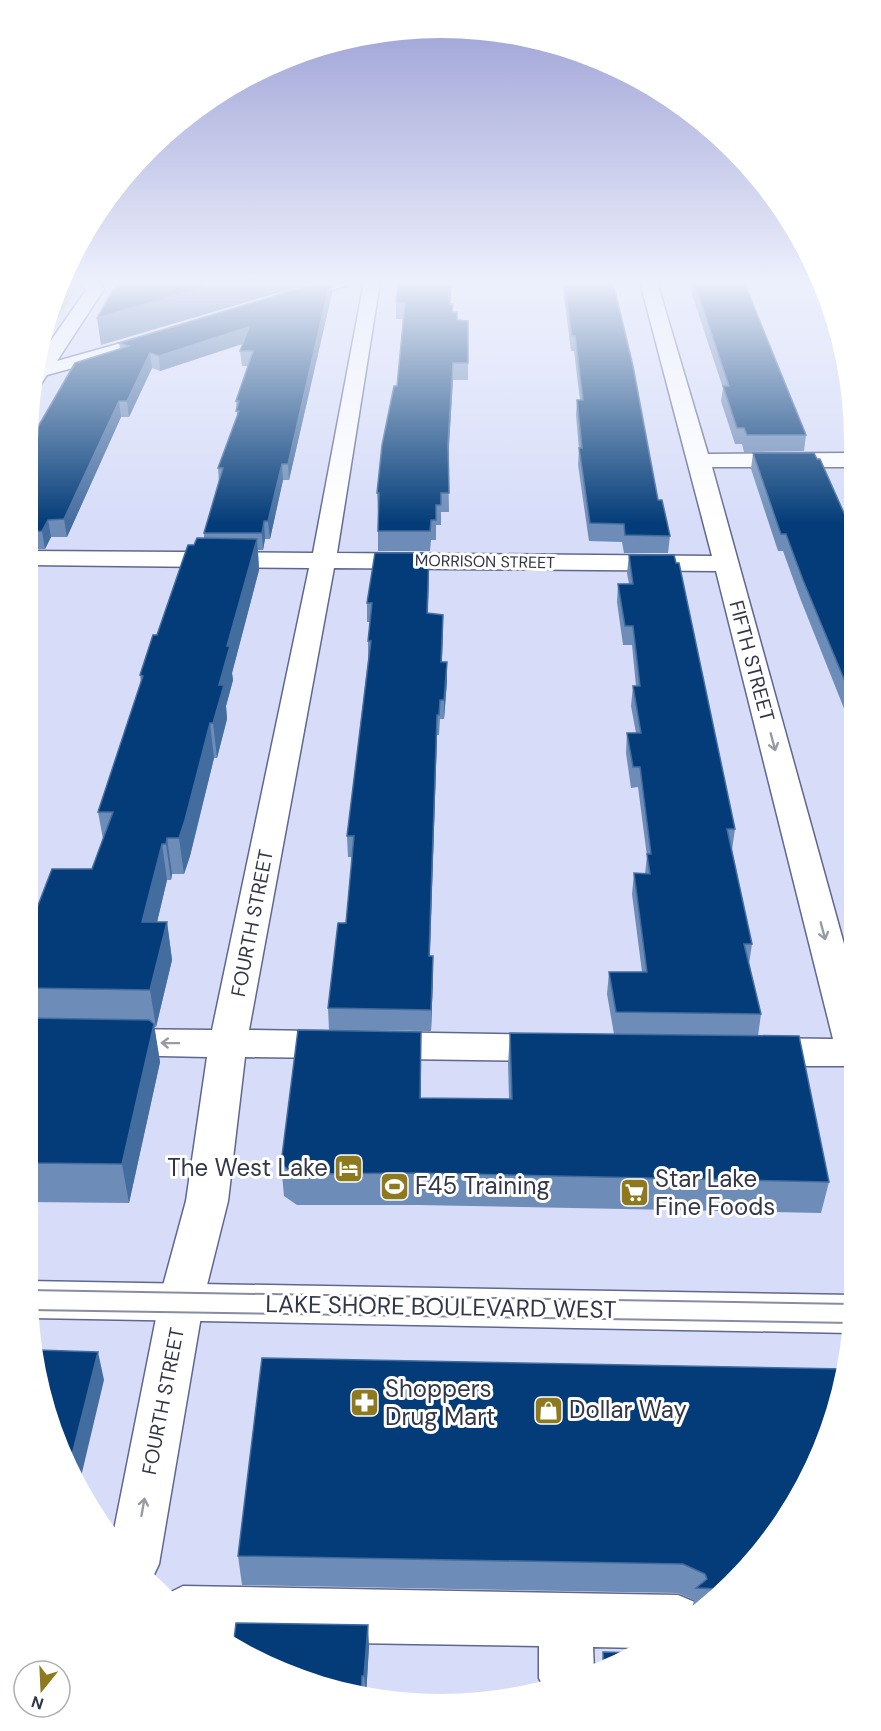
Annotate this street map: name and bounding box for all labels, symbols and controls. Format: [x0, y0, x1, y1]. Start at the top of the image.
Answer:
street label: MORRISON STREET [415, 550, 555, 573]
street label: FIFTH STREET [723, 598, 781, 724]
one-way arrow [768, 732, 780, 751]
street label: FOURTH STREET [225, 847, 279, 999]
one-way arrow [818, 921, 830, 940]
one-way arrow [160, 1037, 180, 1048]
place label: The West Lake [167, 1152, 328, 1183]
hotel icon: The West Lake [333, 1152, 365, 1184]
place label: Star Lake Fine Foods [655, 1163, 775, 1222]
sports icon: F45 Training [378, 1170, 410, 1202]
place label: F45 Training [415, 1170, 550, 1201]
supermarket icon: Star Lake Fine Foods [618, 1177, 650, 1209]
street label: LAKE SHORE BOULEVARD WEST [265, 1288, 617, 1325]
street label: FOURTH STREET [136, 1325, 190, 1477]
place label: Shoppers Drug Mart [385, 1373, 495, 1432]
pharmacy icon: Shoppers Drug Mart [348, 1387, 380, 1419]
shop icon: Dollar Way [532, 1394, 564, 1426]
place label: Dollar Way [569, 1394, 687, 1425]
one-way arrow [138, 1497, 149, 1517]
north arrow [12, 1659, 72, 1719]
text: N [29, 1691, 46, 1715]

